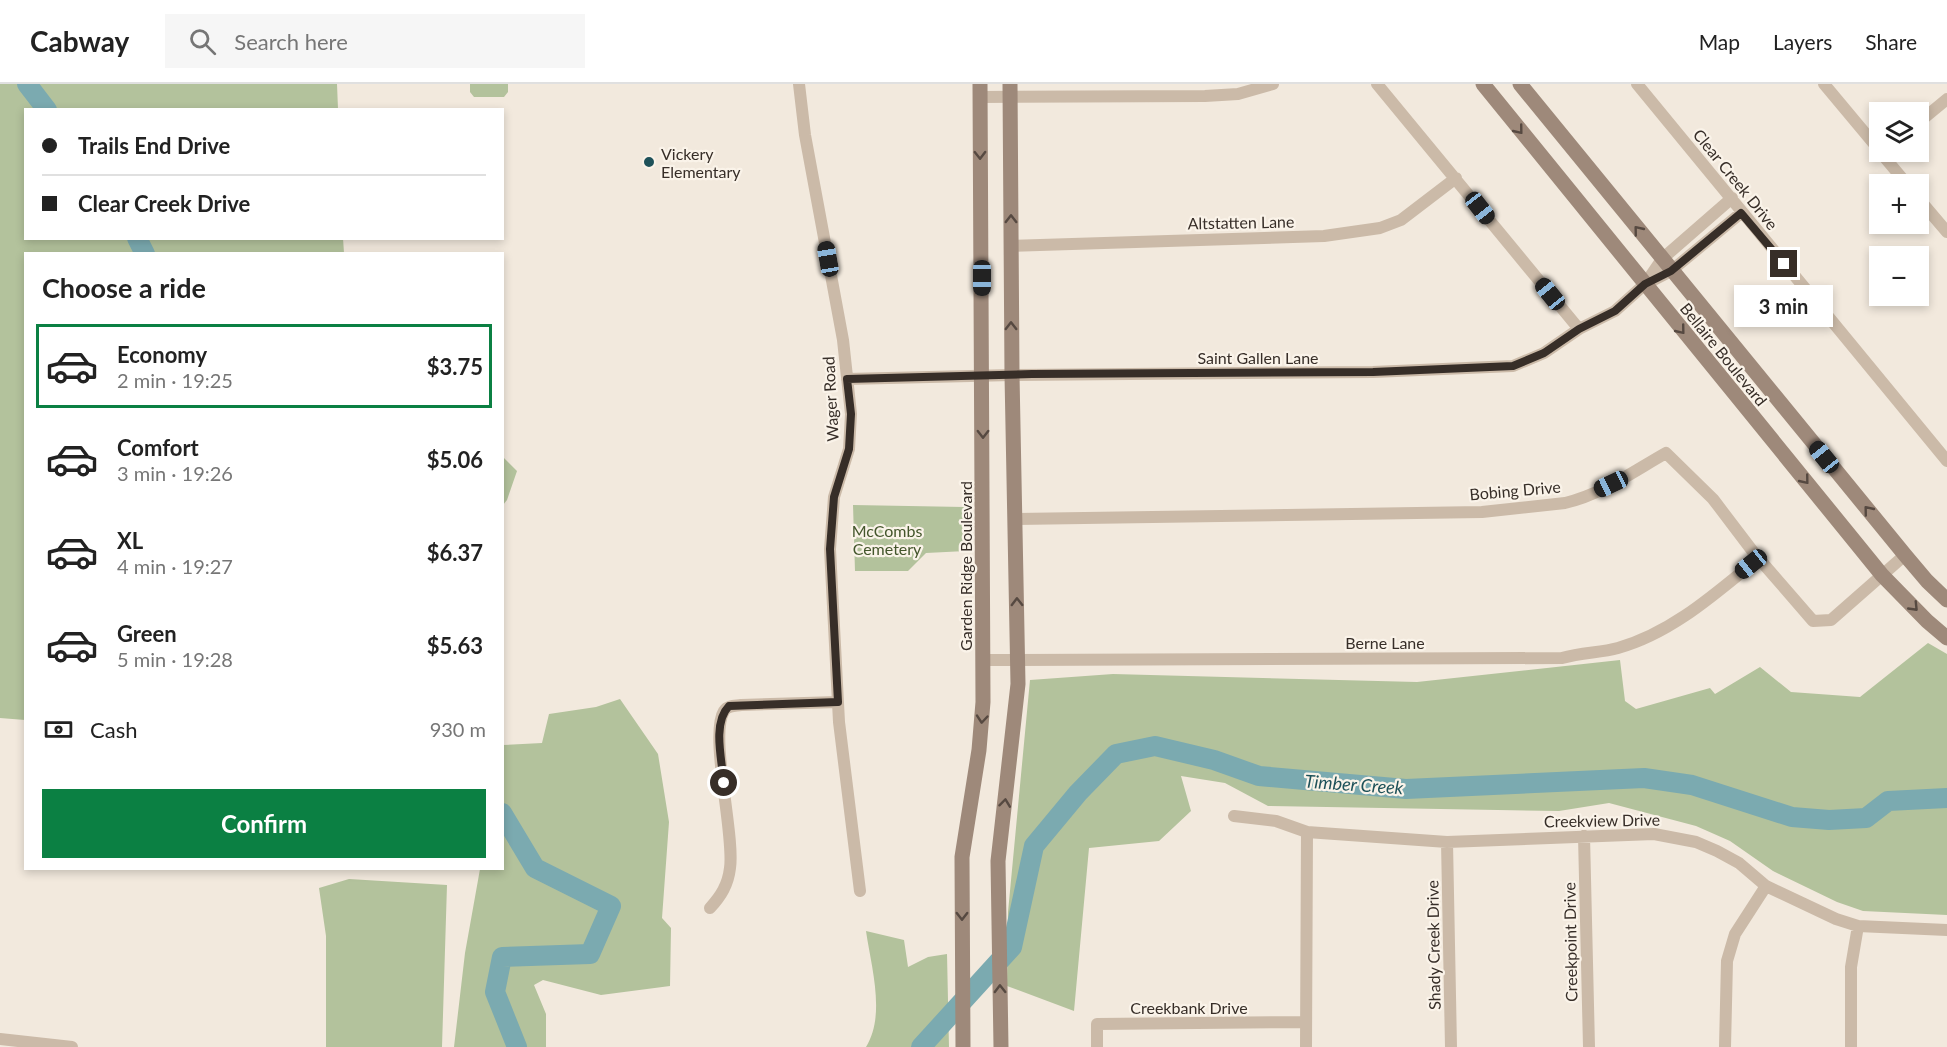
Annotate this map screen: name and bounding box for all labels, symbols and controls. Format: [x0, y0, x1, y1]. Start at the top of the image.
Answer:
search box [165, 14, 585, 68]
text: Cabway [30, 24, 129, 58]
icon: search [186, 25, 219, 58]
text: Search here [234, 28, 348, 55]
text: Map [1699, 29, 1740, 54]
text: Layers [1773, 29, 1832, 54]
text: Share [1865, 29, 1917, 54]
map controls [1869, 102, 1929, 306]
button: layers [1869, 102, 1929, 162]
one-way arrow [1512, 123, 1523, 134]
street label: Clear Creek Drive [1690, 125, 1782, 233]
text: Trails End Drive [78, 132, 230, 159]
place label: Vickery Elementary [661, 144, 741, 181]
one-way arrow [974, 151, 987, 160]
marker: Vickery Elementary [642, 155, 656, 169]
button: + [1869, 174, 1929, 234]
car [1462, 188, 1498, 228]
text: Clear Creek Drive [78, 190, 250, 217]
street label: Altstatten Lane [1187, 212, 1295, 232]
one-way arrow [1005, 215, 1017, 224]
one-way arrow [1634, 226, 1645, 237]
car [816, 240, 840, 278]
button: − [1869, 246, 1929, 306]
route end [1770, 250, 1797, 277]
car [973, 260, 991, 296]
text: Choose a ride [42, 271, 206, 304]
car [1532, 274, 1568, 314]
callout: 3 min [1734, 285, 1834, 327]
text: 3 min [1759, 294, 1808, 318]
street label: Bellaire Boulevard [1677, 299, 1771, 409]
one-way arrow [1005, 322, 1017, 331]
one-way arrow [1674, 323, 1685, 334]
icon: car [45, 339, 99, 393]
text: Economy [117, 341, 207, 368]
street label: Saint Gallen Lane [1197, 348, 1319, 367]
text: $3.75 [427, 353, 483, 380]
street label: Wager Road [818, 356, 842, 442]
text: 2 min · 19:25 [117, 368, 233, 392]
one-way arrow [977, 430, 989, 439]
icon: car [45, 432, 99, 486]
text: Comfort [117, 434, 199, 461]
car [1806, 437, 1842, 477]
text: $5.06 [427, 446, 483, 473]
text: 3 min · 19:26 [117, 461, 233, 485]
car [1591, 468, 1631, 500]
one-way arrow [1798, 474, 1809, 485]
street label: Bobing Drive [1469, 477, 1561, 503]
street label: Garden Ridge Boulevard [956, 481, 975, 651]
one-way arrow [1864, 506, 1875, 517]
park label: McCombs Cemetery [852, 521, 922, 558]
icon: car [45, 525, 99, 579]
text: XL [117, 527, 143, 554]
text: $6.37 [427, 539, 483, 566]
car [1731, 546, 1771, 582]
text: 4 min · 19:27 [117, 554, 233, 578]
one-way arrow [1010, 597, 1023, 606]
one-way arrow [1906, 600, 1917, 611]
icon: car [45, 618, 99, 672]
text: Green [117, 620, 177, 647]
text: $5.63 [427, 632, 483, 659]
street label: Berne Lane [1345, 633, 1425, 652]
text: 5 min · 19:28 [117, 647, 233, 671]
icon: cash [42, 713, 75, 746]
one-way arrow [976, 714, 989, 723]
text: Cash [90, 716, 137, 743]
text: 930 m [430, 717, 486, 741]
route start [710, 769, 737, 796]
water label: Timber Creek [1304, 770, 1405, 798]
button: Confirm [42, 789, 486, 858]
one-way arrow [998, 798, 1011, 808]
street label: Creekview Drive [1544, 809, 1660, 831]
street label: Shady Creek Drive [1422, 880, 1444, 1010]
street label: Creekpoint Drive [1559, 882, 1581, 1002]
one-way arrow [956, 911, 968, 920]
one-way arrow [994, 984, 1006, 993]
street label: Creekbank Drive [1130, 998, 1248, 1017]

